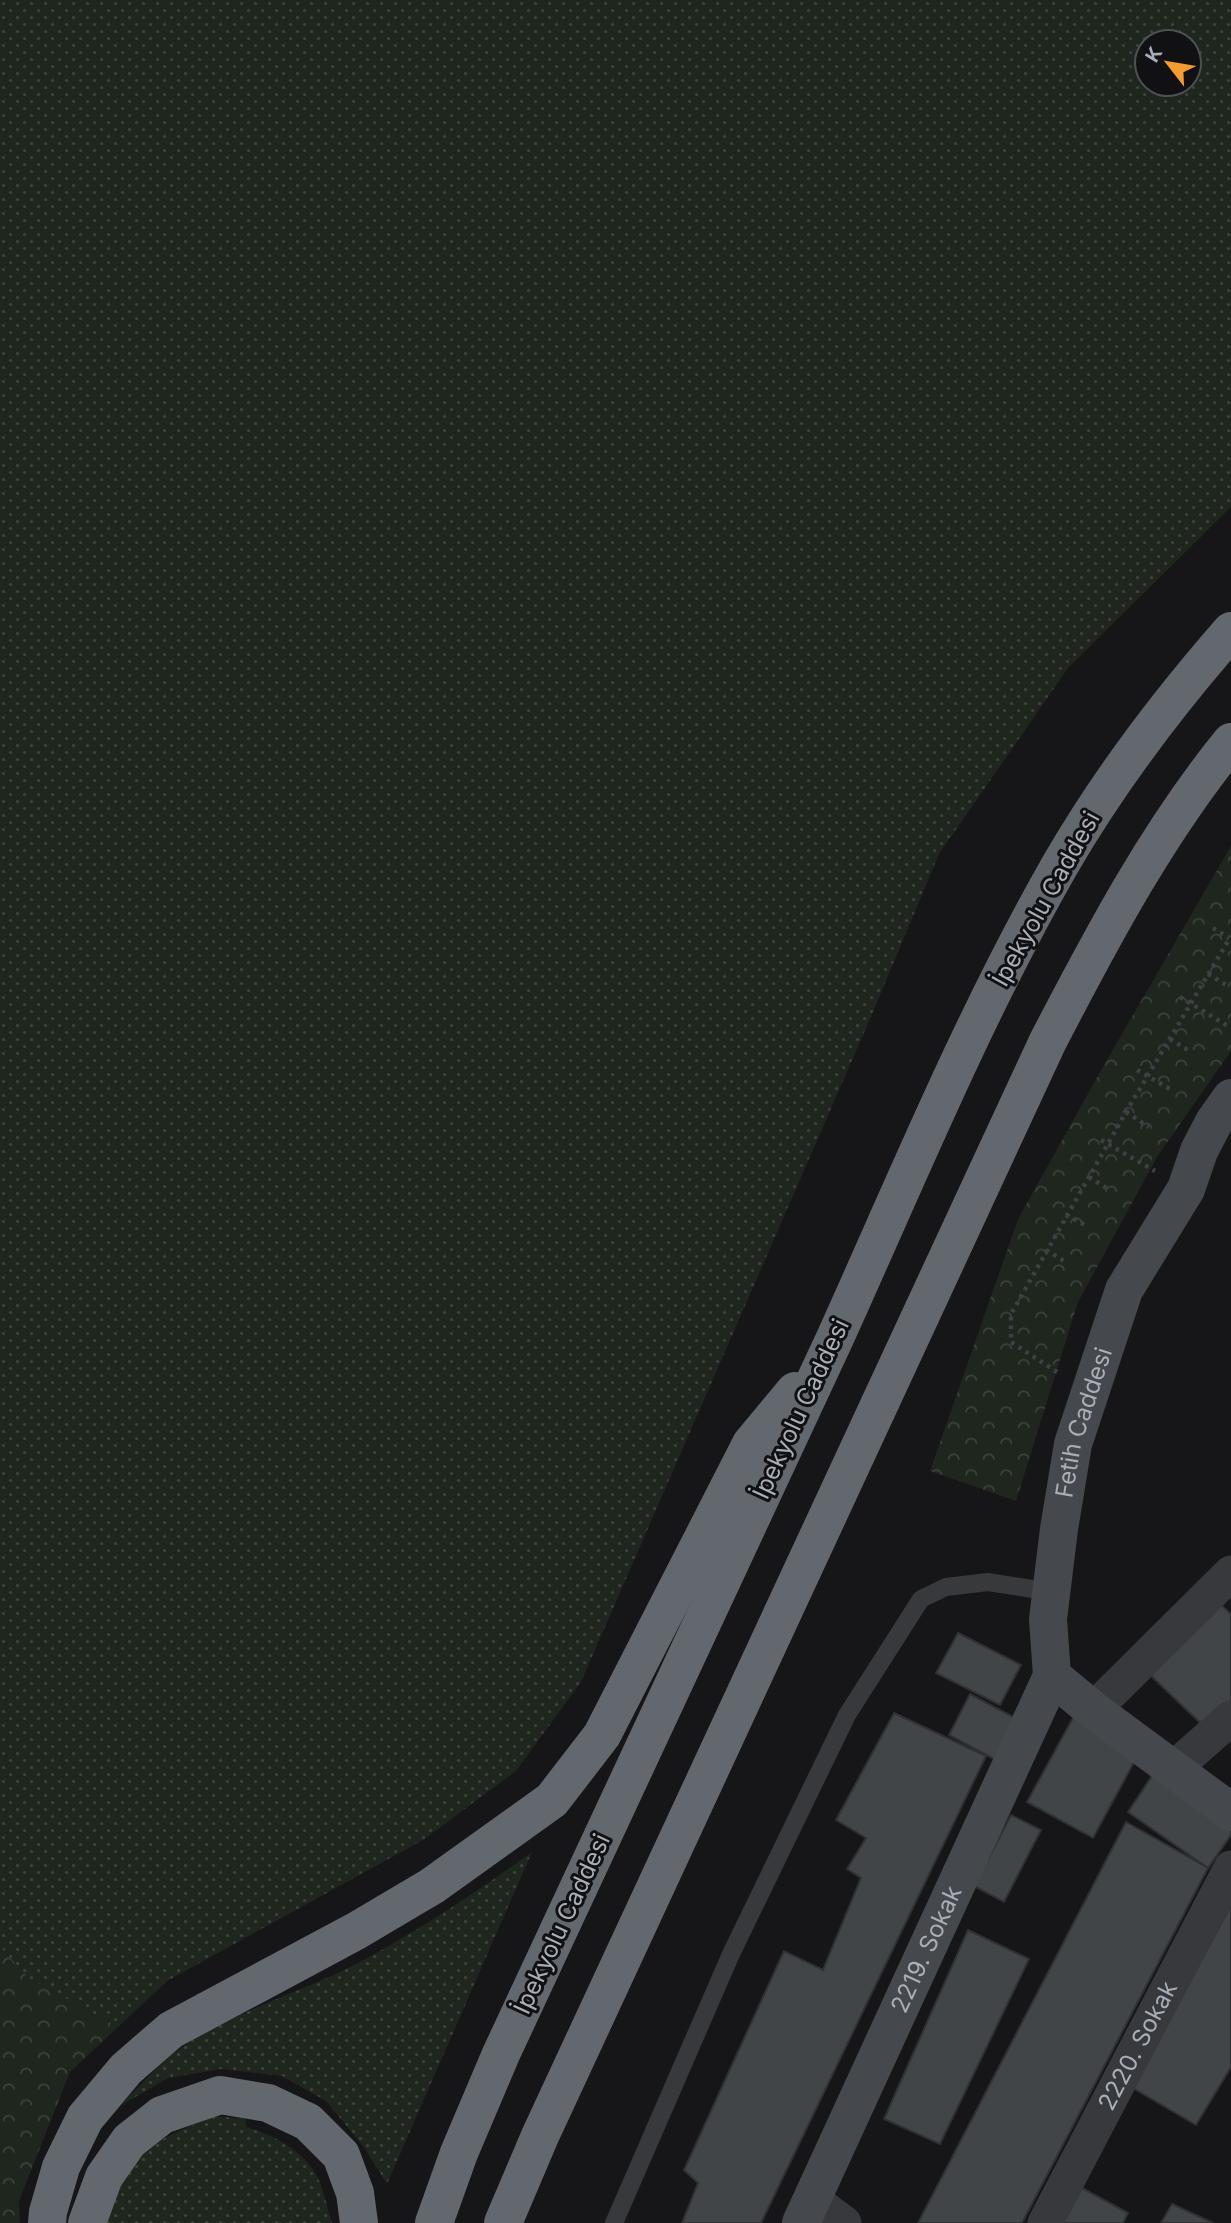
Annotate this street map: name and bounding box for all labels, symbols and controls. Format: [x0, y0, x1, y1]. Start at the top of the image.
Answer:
north arrow [1133, 28, 1203, 98]
text: K [1140, 42, 1167, 66]
street label: İpekyolu Caddesi [986, 806, 1106, 991]
street label: İpekyolu Caddesi [746, 1314, 855, 1503]
street label: Fetih Caddesi [1049, 1344, 1118, 1500]
street label: İpekyolu Caddesi [507, 1829, 616, 2018]
street label: 2219. Sokak [884, 1881, 968, 2017]
street label: 2220. Sokak [1092, 1976, 1183, 2115]

